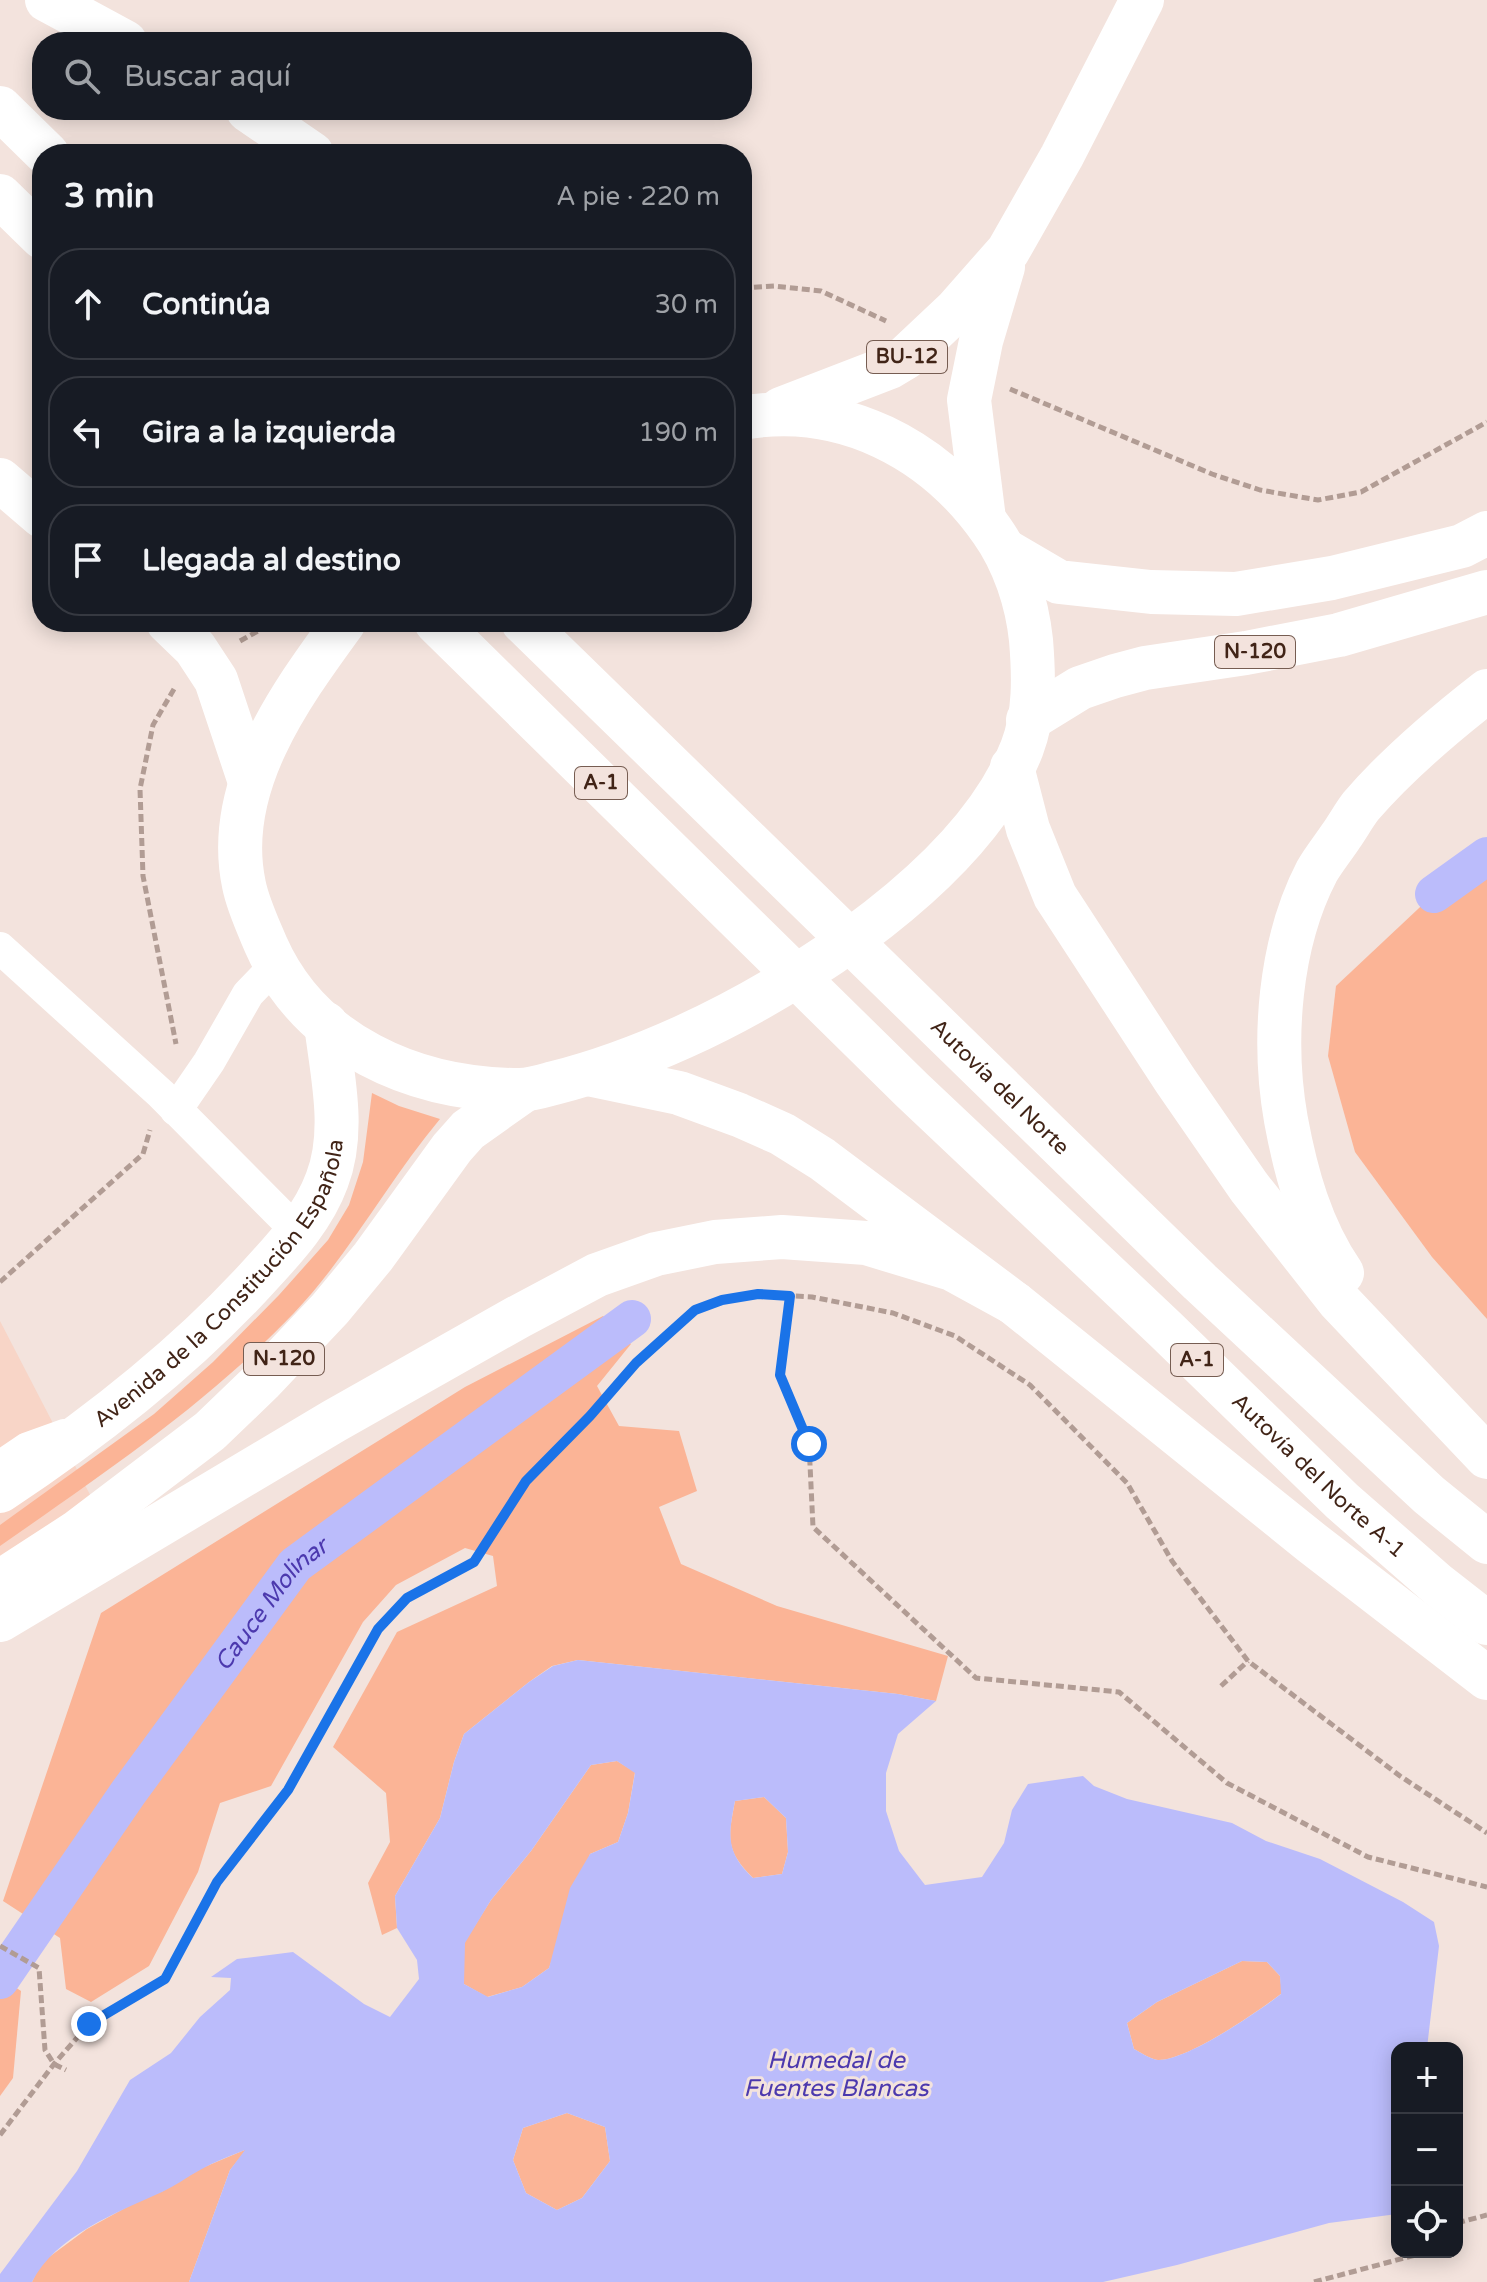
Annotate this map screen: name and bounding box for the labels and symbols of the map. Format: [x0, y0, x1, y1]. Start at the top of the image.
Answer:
road number: BU-12 [867, 341, 947, 373]
road number: N-120 [1215, 636, 1295, 668]
road number: A-1 [575, 767, 627, 799]
street label: Autovía del Norte [925, 1013, 1075, 1160]
street label: Avenida de la Constitución Española [89, 1138, 349, 1433]
road number: N-120 [244, 1343, 324, 1375]
road number: A-1 [1171, 1344, 1223, 1376]
street label: Autovía del Norte A-1 [1226, 1388, 1411, 1563]
route start [791, 1426, 827, 1462]
water label: Cauce Molinar [208, 1530, 336, 1676]
route end [71, 2006, 107, 2042]
water label: Humedal de Fuentes Blancas [744, 2046, 930, 2103]

